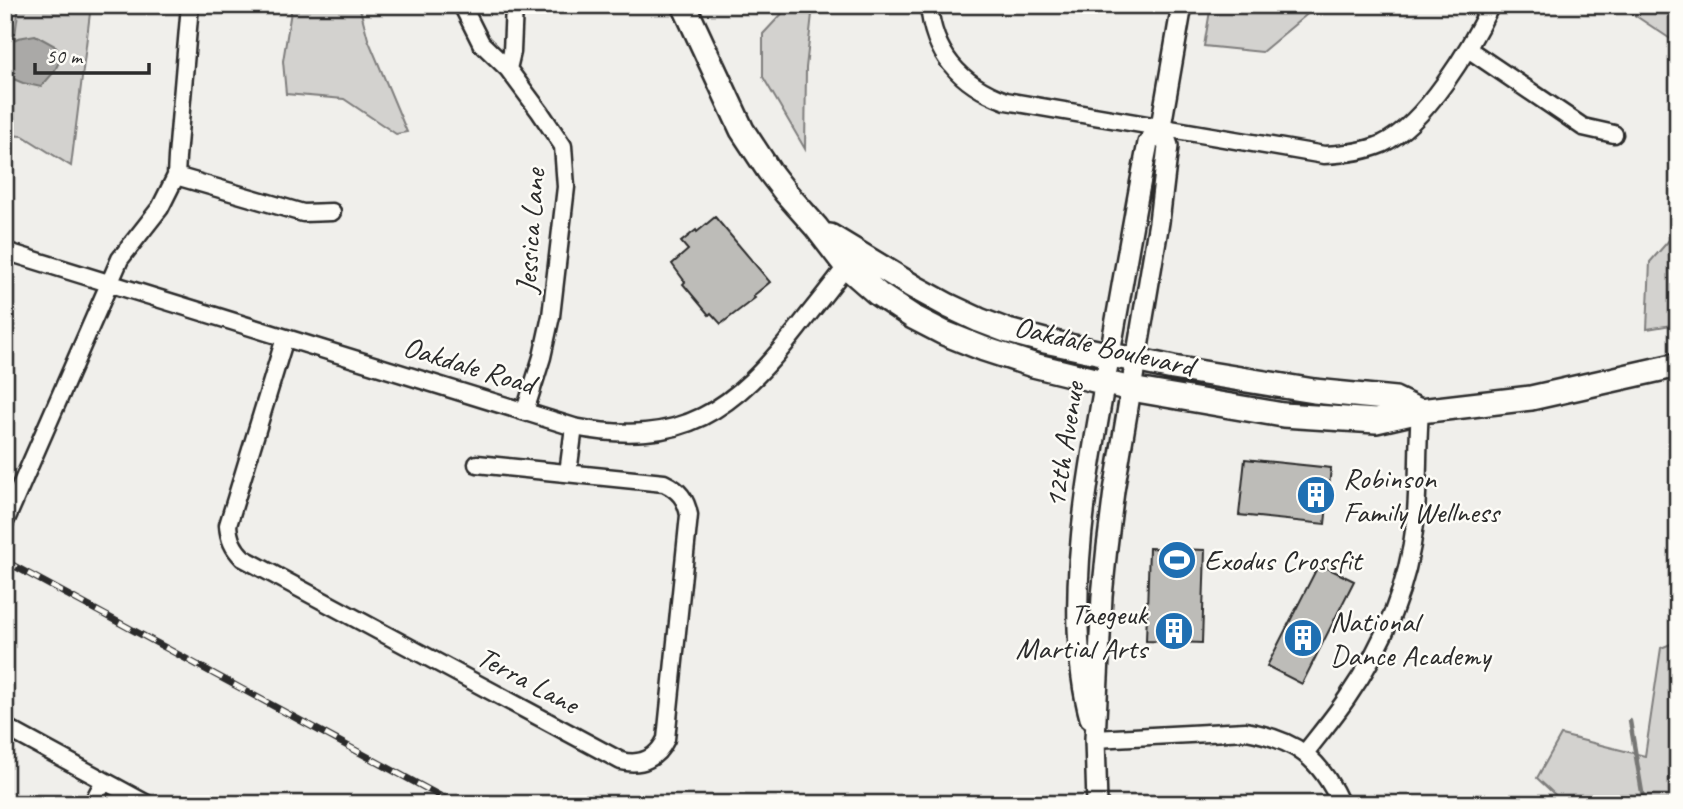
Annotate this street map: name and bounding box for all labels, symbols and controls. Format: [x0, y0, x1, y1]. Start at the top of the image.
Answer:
scale bar [35, 32, 149, 76]
text: 50 m [46, 43, 84, 69]
street label: Jessica Lane [507, 165, 553, 296]
street label: Oakdale Boulevard [1011, 307, 1201, 386]
street label: Oakdale Road [399, 327, 543, 404]
street label: 12th Avenue [1035, 377, 1093, 511]
place label: Robinson Family Wellness [1343, 459, 1502, 531]
building icon: Robinson Family Wellness [1295, 474, 1337, 516]
sports icon: Exodus Crossfit [1156, 539, 1198, 581]
place label: Exodus Crossfit [1204, 541, 1364, 579]
place label: Taegeuk Martial Arts [1016, 595, 1150, 667]
place label: National Dance Academy [1330, 602, 1493, 674]
building icon: Taegeuk Martial Arts [1153, 610, 1195, 652]
building icon: National Dance Academy [1282, 617, 1324, 659]
street label: Terra Lane [471, 637, 587, 724]

